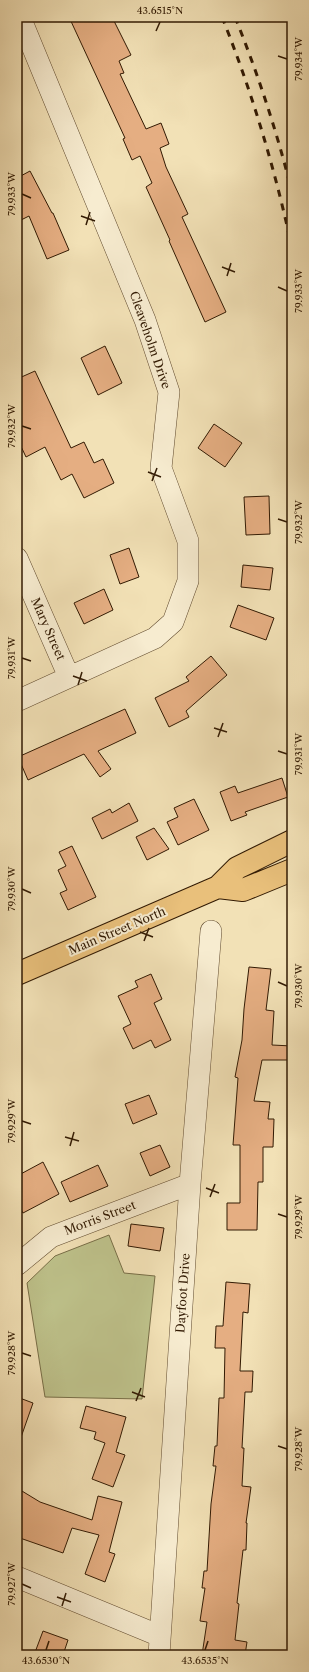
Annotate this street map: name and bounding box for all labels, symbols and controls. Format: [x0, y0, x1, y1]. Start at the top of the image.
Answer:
text: 43.6515°N [137, 4, 183, 17]
text: 79.934°W [292, 36, 305, 81]
text: 79.933°W [5, 171, 18, 216]
text: 79.933°W [292, 268, 305, 313]
street label: Cleaveholm Drive [127, 289, 174, 391]
text: 79.932°W [5, 403, 18, 448]
text: 79.932°W [292, 499, 305, 544]
street label: Mary Street [28, 595, 69, 663]
text: 79.931°W [5, 636, 18, 679]
text: 79.931°W [292, 732, 305, 775]
text: 79.930°W [5, 866, 18, 911]
street label: Main Street North [66, 903, 168, 958]
text: 79.930°W [292, 963, 305, 1008]
text: 79.929°W [5, 1098, 18, 1143]
text: 79.929°W [292, 1194, 305, 1239]
street label: Morris Street [62, 1197, 138, 1238]
street label: Dayfoot Drive [172, 1252, 193, 1333]
text: 79.928°W [5, 1330, 18, 1375]
text: 79.928°W [292, 1426, 305, 1471]
text: 79.927°W [5, 1561, 18, 1606]
text: 43.6530°N [22, 1654, 70, 1667]
text: 43.6535°N [181, 1654, 229, 1667]

